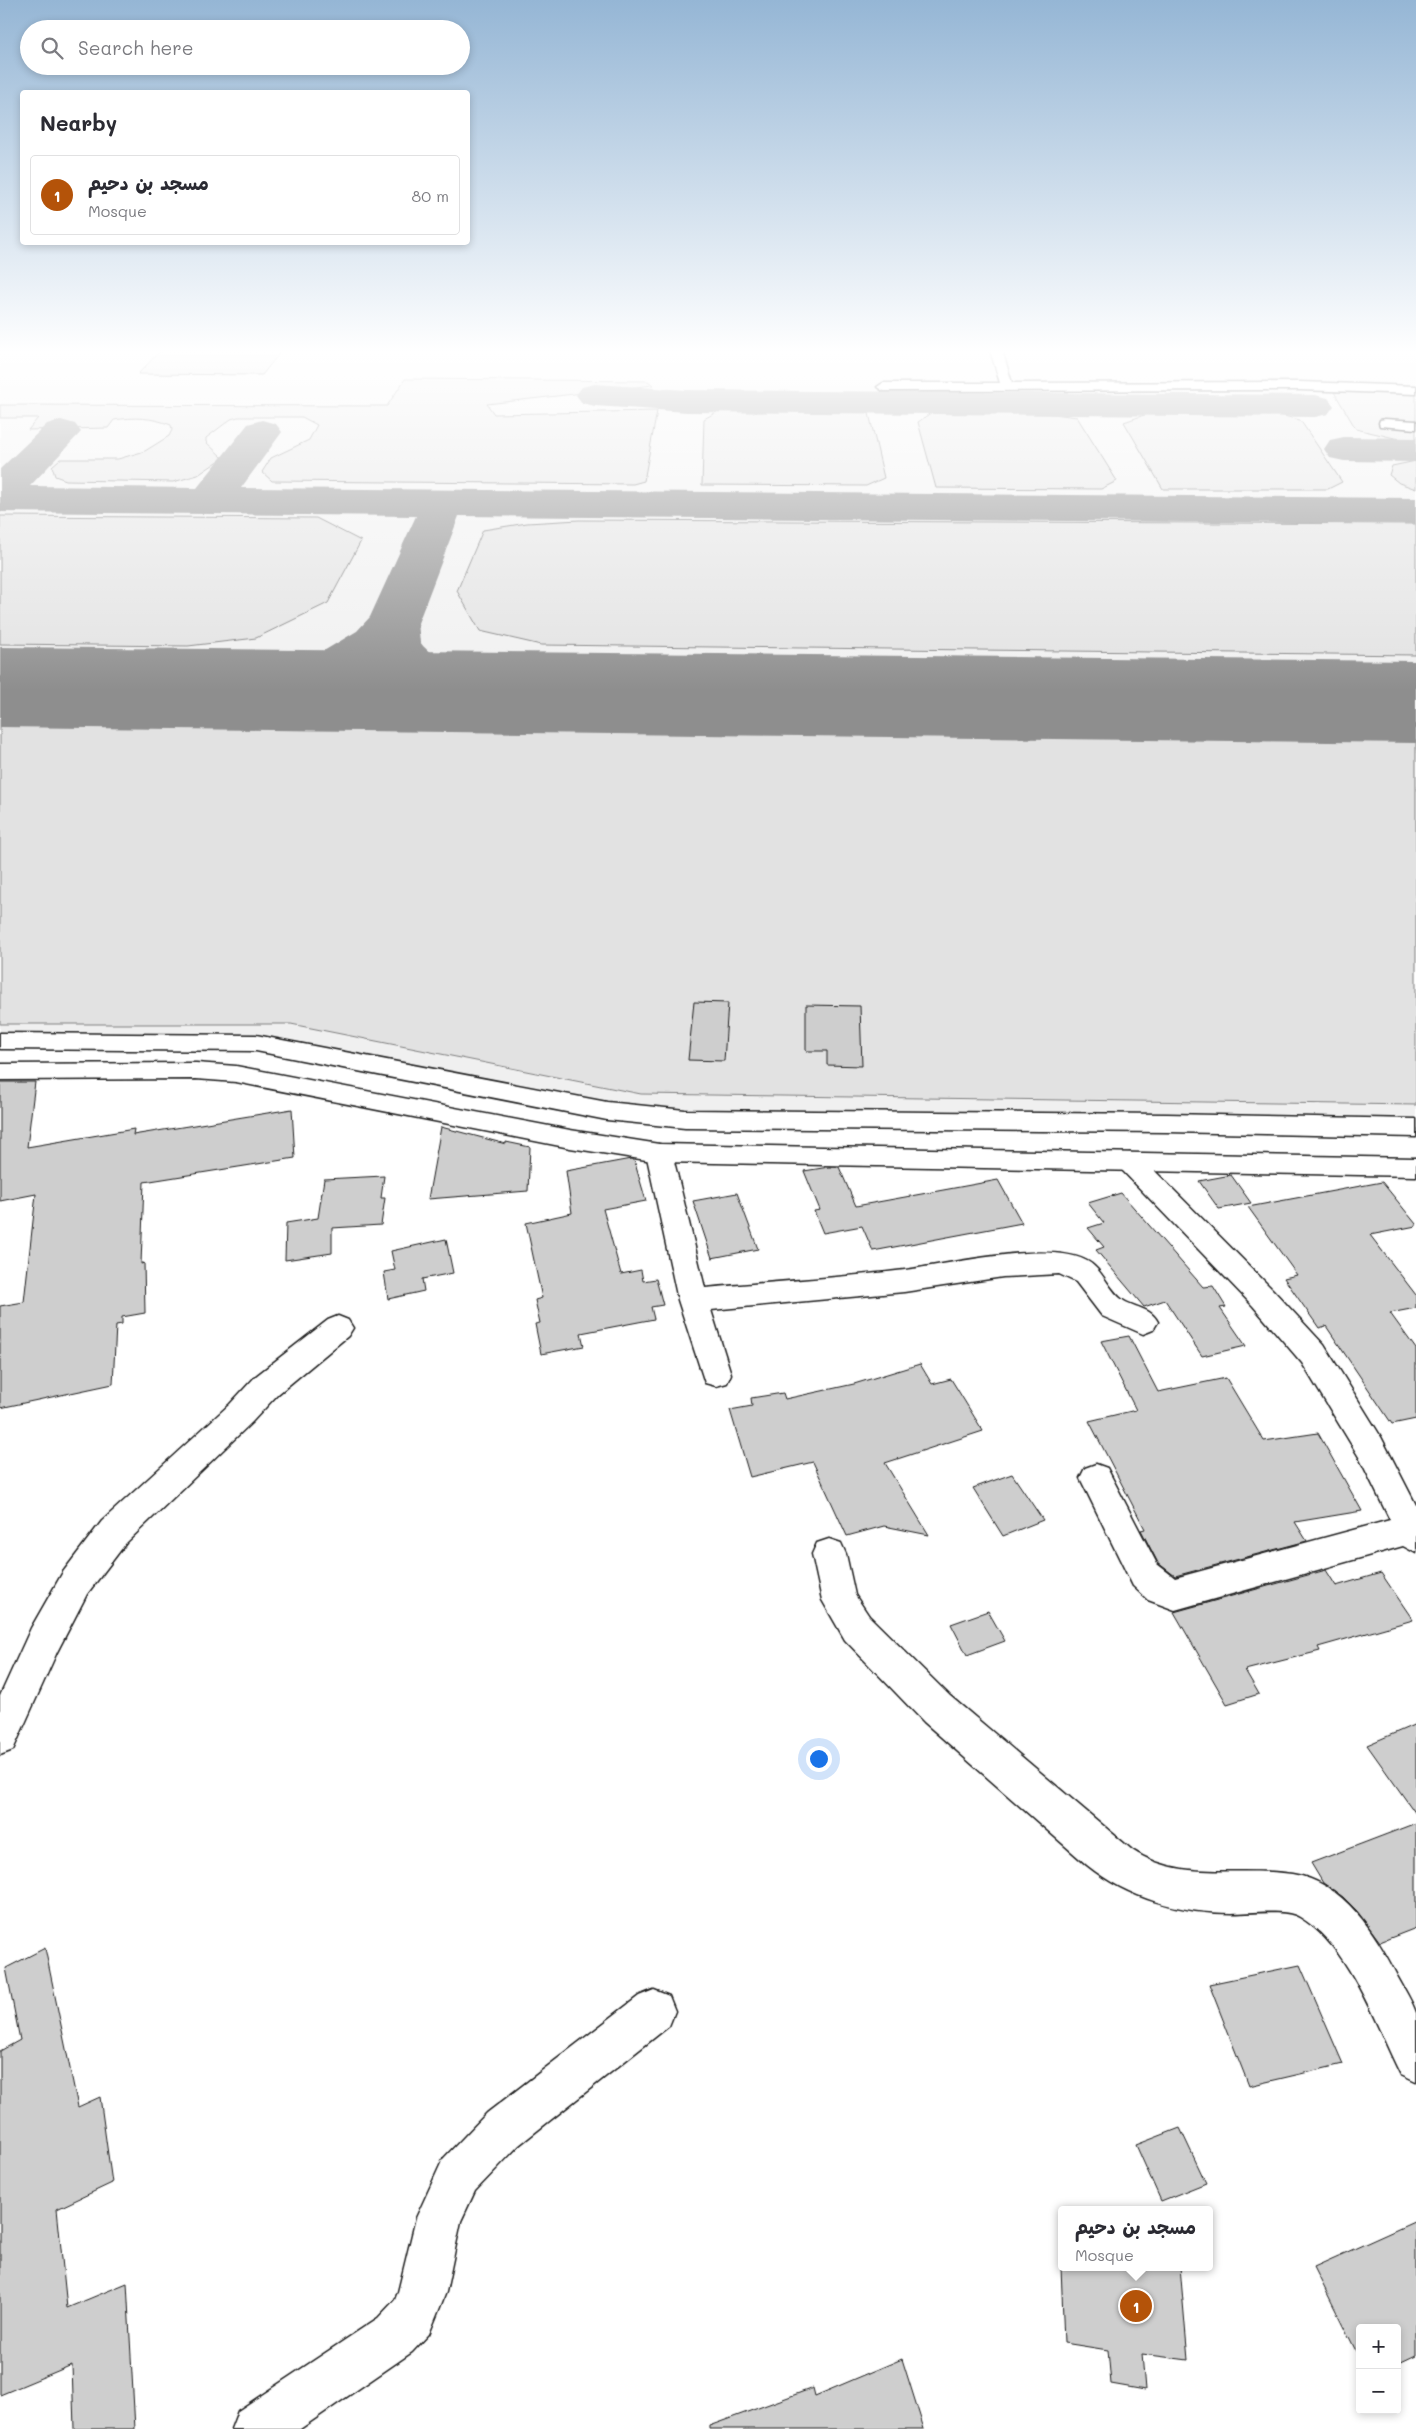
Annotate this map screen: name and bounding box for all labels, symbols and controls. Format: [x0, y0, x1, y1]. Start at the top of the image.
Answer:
search box [20, 20, 470, 75]
icon: search [38, 34, 66, 62]
text: Search here [78, 35, 194, 60]
text: Nearby [40, 109, 117, 136]
text: مسجد بن دحيم [88, 170, 209, 195]
text: 1 [53, 185, 61, 206]
text: 80 m [412, 185, 449, 206]
text: Mosque [88, 200, 147, 221]
your location [806, 1746, 832, 1772]
popup [1058, 2206, 1213, 2271]
text: مسجد بن دحيم [1075, 2214, 1196, 2239]
text: Mosque [1075, 2244, 1134, 2265]
pin: 1 [1120, 2287, 1152, 2325]
map controls [1356, 2324, 1401, 2414]
button: + [1356, 2324, 1401, 2369]
button: − [1356, 2369, 1401, 2414]

